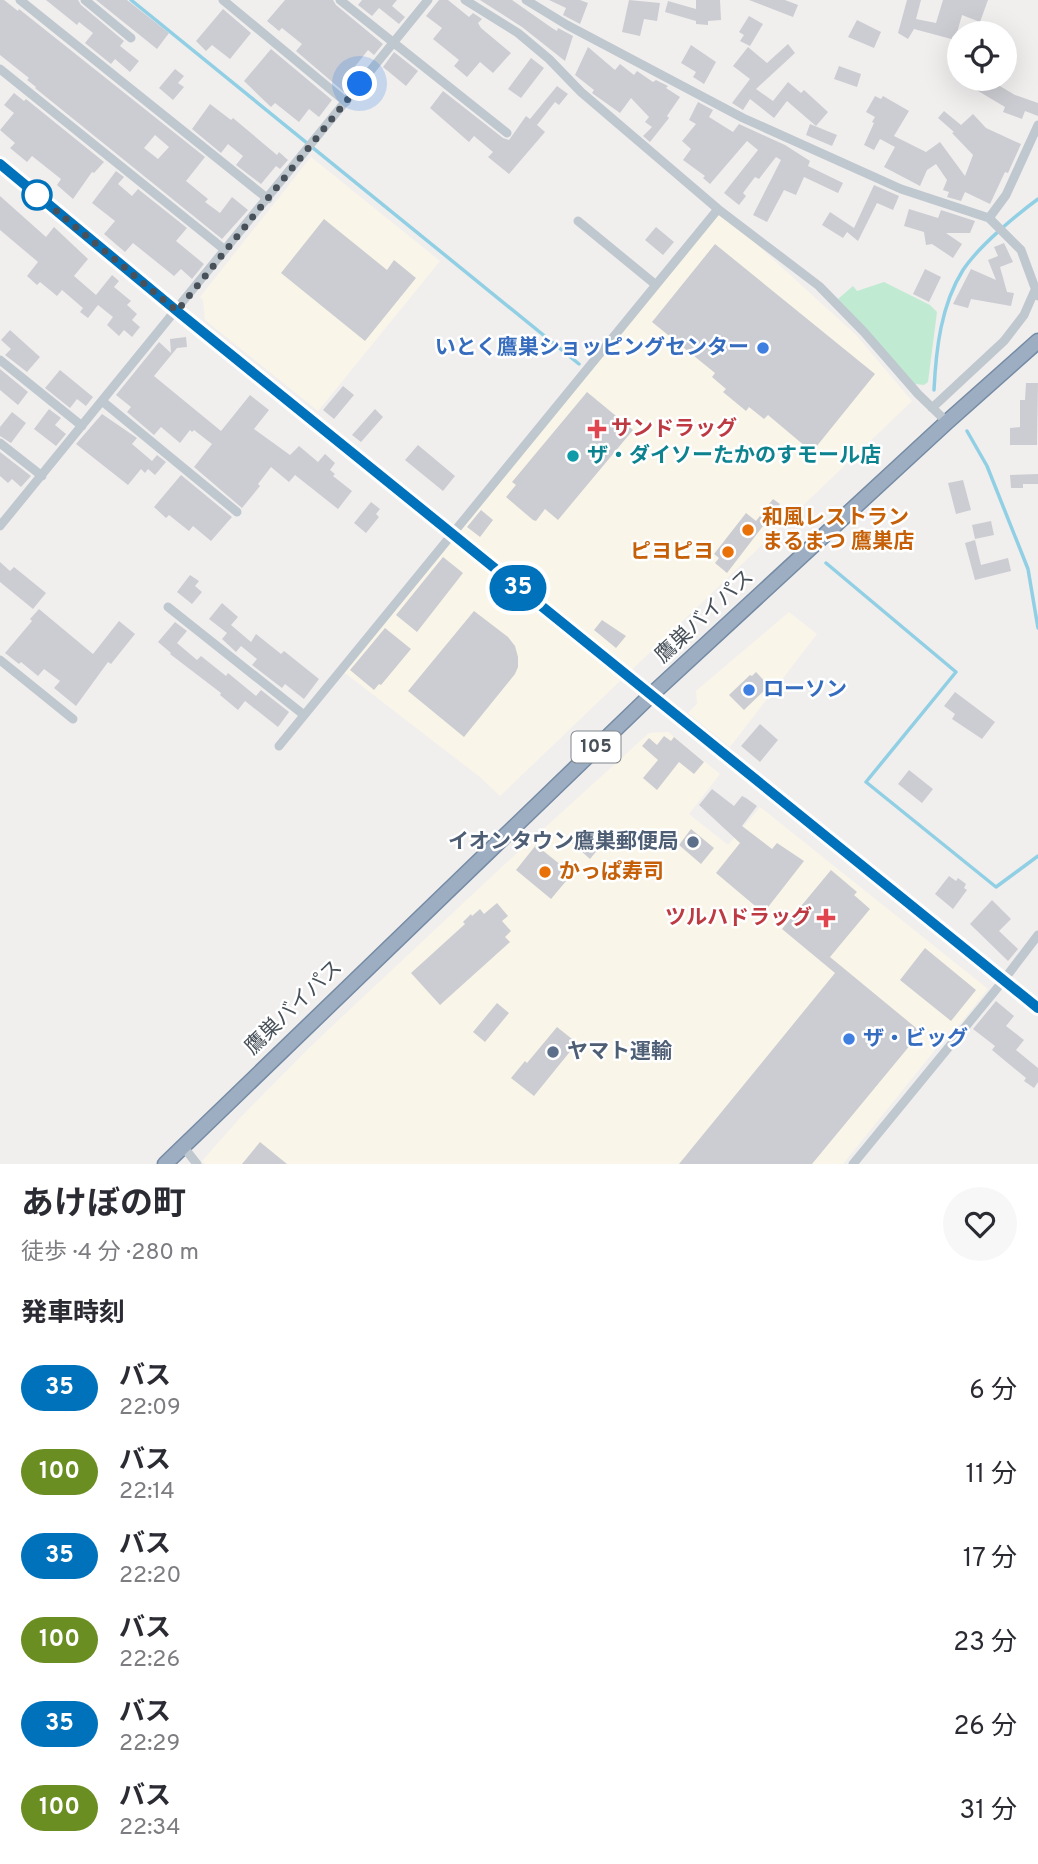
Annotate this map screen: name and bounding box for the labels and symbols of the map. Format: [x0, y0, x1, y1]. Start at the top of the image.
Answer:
your location [342, 66, 377, 101]
unlabelled marker [22, 180, 52, 210]
place label: いとく鷹巣ショッピングセンター [435, 335, 749, 362]
marker: いとく鷹巣ショッピングセンター [755, 340, 771, 356]
place label: サンドラッグ [611, 416, 737, 443]
marker: サンドラッグ [589, 421, 605, 437]
place label: ザ・ダイソーたかのすモール店 [587, 443, 881, 470]
marker: ザ・ダイソーたかのすモール店 [565, 448, 581, 464]
place label: 和風レストラン まるまつ 鷹巣店 [762, 505, 914, 556]
marker: 和風レストラン まるまつ 鷹巣店 [740, 522, 756, 538]
place label: ピヨピヨ [630, 539, 714, 566]
marker: ピヨピヨ [720, 544, 736, 560]
street label: 鷹巣バイパス [650, 564, 760, 670]
line badge: 35 [486, 565, 550, 611]
place label: ローソン [763, 677, 847, 704]
marker: ローソン [741, 682, 757, 698]
road number: 105 [572, 732, 620, 762]
place label: イオンタウン鷹巣郵便局 [448, 829, 679, 856]
marker: イオンタウン鷹巣郵便局 [685, 834, 701, 850]
place label: かっぱ寿司 [559, 859, 664, 886]
marker: かっぱ寿司 [537, 864, 553, 880]
place label: ツルハドラッグ [665, 905, 812, 932]
marker: ツルハドラッグ [818, 910, 834, 926]
street label: 鷹巣バイパス [239, 955, 349, 1061]
place label: ザ・ビッグ [863, 1026, 968, 1053]
marker: ザ・ビッグ [841, 1031, 857, 1047]
place label: ヤマト運輸 [567, 1039, 672, 1066]
marker: ヤマト運輸 [545, 1044, 561, 1060]

